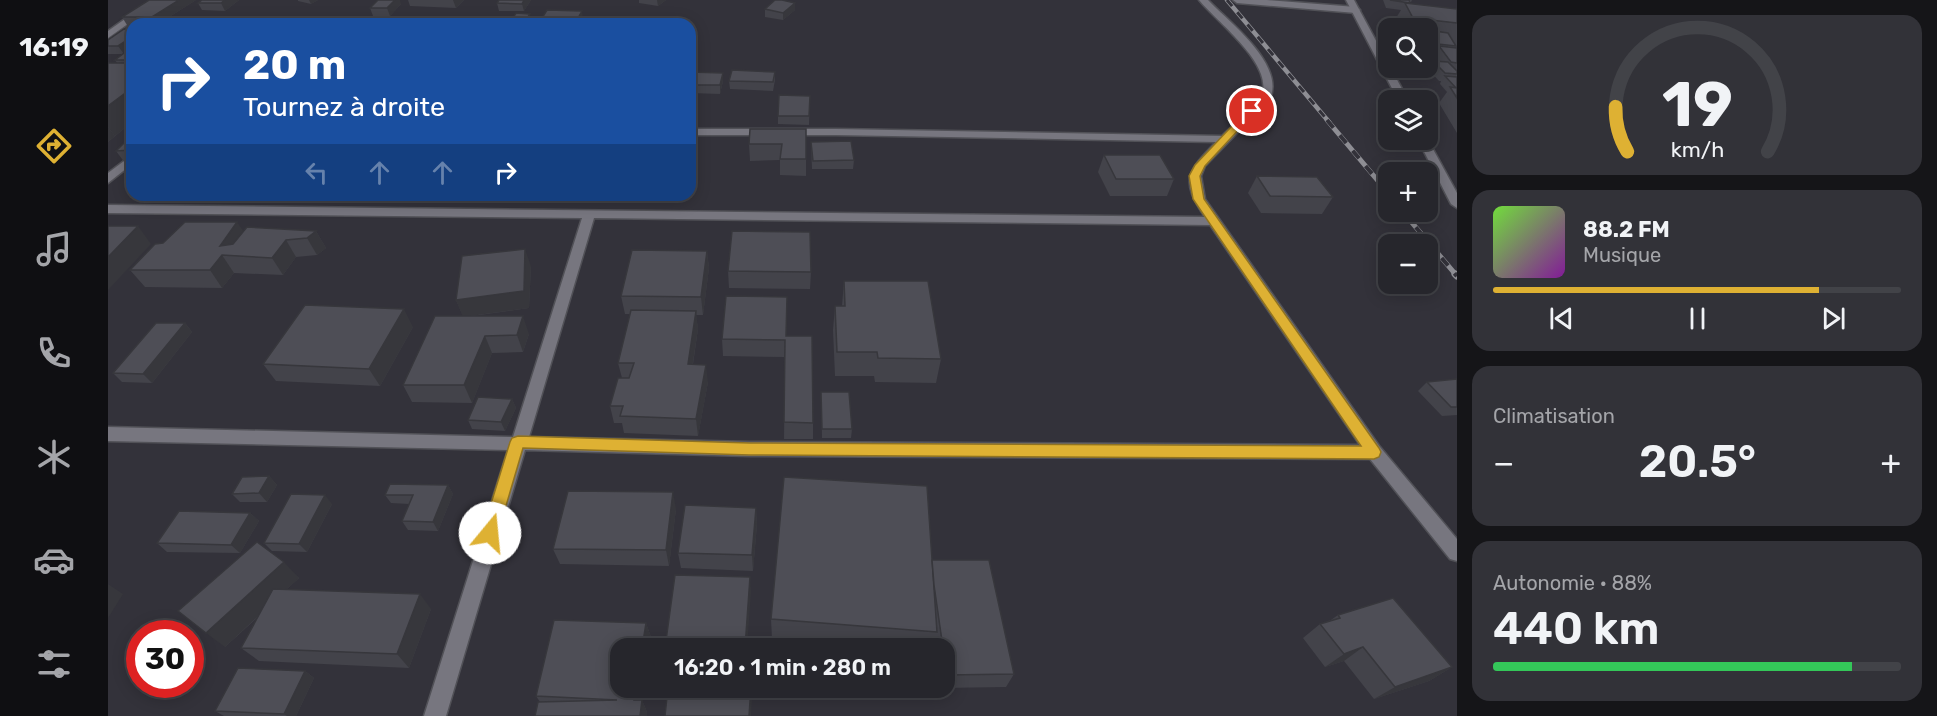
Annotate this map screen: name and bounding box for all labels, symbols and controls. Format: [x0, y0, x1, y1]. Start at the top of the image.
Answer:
map controls [1378, 18, 1438, 294]
button: search [1378, 18, 1438, 78]
text: 16:19 [19, 31, 89, 63]
text: 20 m [243, 40, 346, 90]
icon: right [144, 42, 222, 120]
text: 19 [1661, 68, 1733, 142]
pin [1226, 85, 1277, 136]
button: layers [1378, 90, 1438, 150]
text: Tournez à droite [243, 91, 445, 123]
icon: arrive [1235, 94, 1268, 127]
icon: directions [33, 125, 75, 167]
text: km/h [1670, 138, 1724, 163]
icon: left [300, 156, 333, 189]
icon: ahead [363, 156, 396, 189]
icon: ahead [426, 156, 459, 189]
icon: right [489, 156, 522, 189]
button: + [1378, 162, 1438, 222]
text: 88.2 FM [1583, 216, 1670, 243]
icon: music [33, 228, 75, 270]
button: − [1378, 234, 1438, 294]
text: Musique [1583, 243, 1661, 267]
icon: previous [1545, 302, 1578, 335]
icon: pause [1681, 302, 1714, 335]
icon: next [1817, 302, 1850, 335]
icon: phone [33, 332, 75, 374]
text: Climatisation [1493, 404, 1615, 428]
text: 20.5° [1639, 435, 1756, 488]
icon: climate [33, 436, 75, 478]
text: − [1493, 443, 1514, 482]
text: + [1880, 443, 1901, 482]
position arrow [458, 501, 522, 565]
icon: car [33, 539, 75, 581]
text: Autonomie · 88% [1493, 571, 1652, 595]
text: 440 km [1493, 602, 1659, 655]
speed limit sign: 30 [126, 620, 204, 698]
icon: filters [33, 643, 75, 685]
text: 16:20 · 1 min · 280 m [674, 654, 891, 681]

